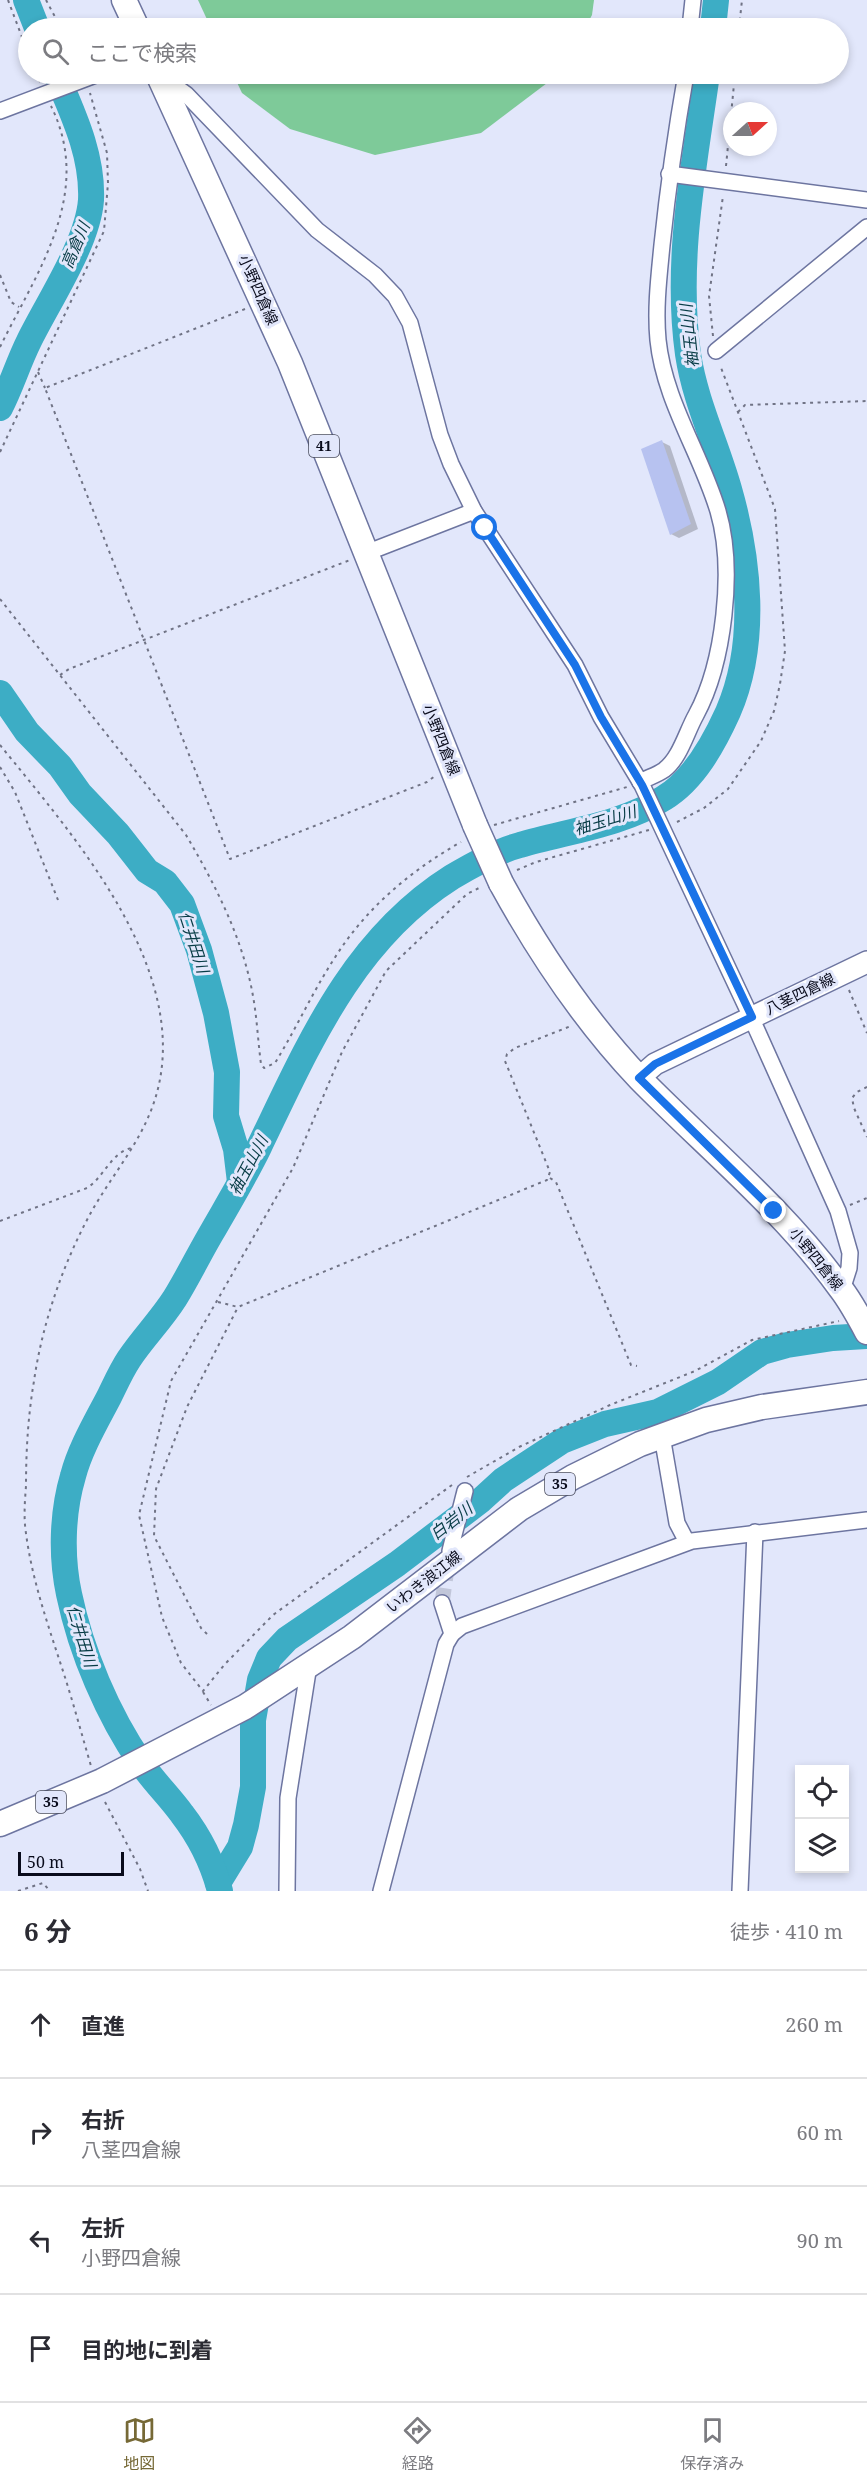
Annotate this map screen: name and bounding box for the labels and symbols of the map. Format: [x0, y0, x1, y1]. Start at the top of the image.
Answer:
north arrow [723, 102, 777, 156]
water label: 高倉川 [55, 217, 95, 271]
street label: 小野四倉線 [235, 251, 283, 328]
water label: 袖玉山川 [675, 301, 703, 369]
road number: 41 [309, 435, 339, 457]
route start [471, 514, 497, 540]
street label: 小野四倉線 [419, 701, 465, 778]
water label: 袖玉山川 [571, 800, 641, 840]
water label: 仁井田川 [174, 908, 215, 978]
street label: 八茎四倉線 [761, 968, 838, 1019]
water label: 袖玉山川 [223, 1130, 274, 1198]
route end [760, 1197, 786, 1223]
street label: 小野四倉線 [785, 1223, 848, 1294]
road number: 35 [545, 1473, 575, 1495]
water label: 白岩川 [425, 1496, 478, 1544]
street label: いわき浪江線 [382, 1546, 465, 1617]
water label: 仁井田川 [62, 1602, 102, 1672]
road number: 35 [36, 1791, 66, 1813]
scale bar [18, 1849, 124, 1876]

